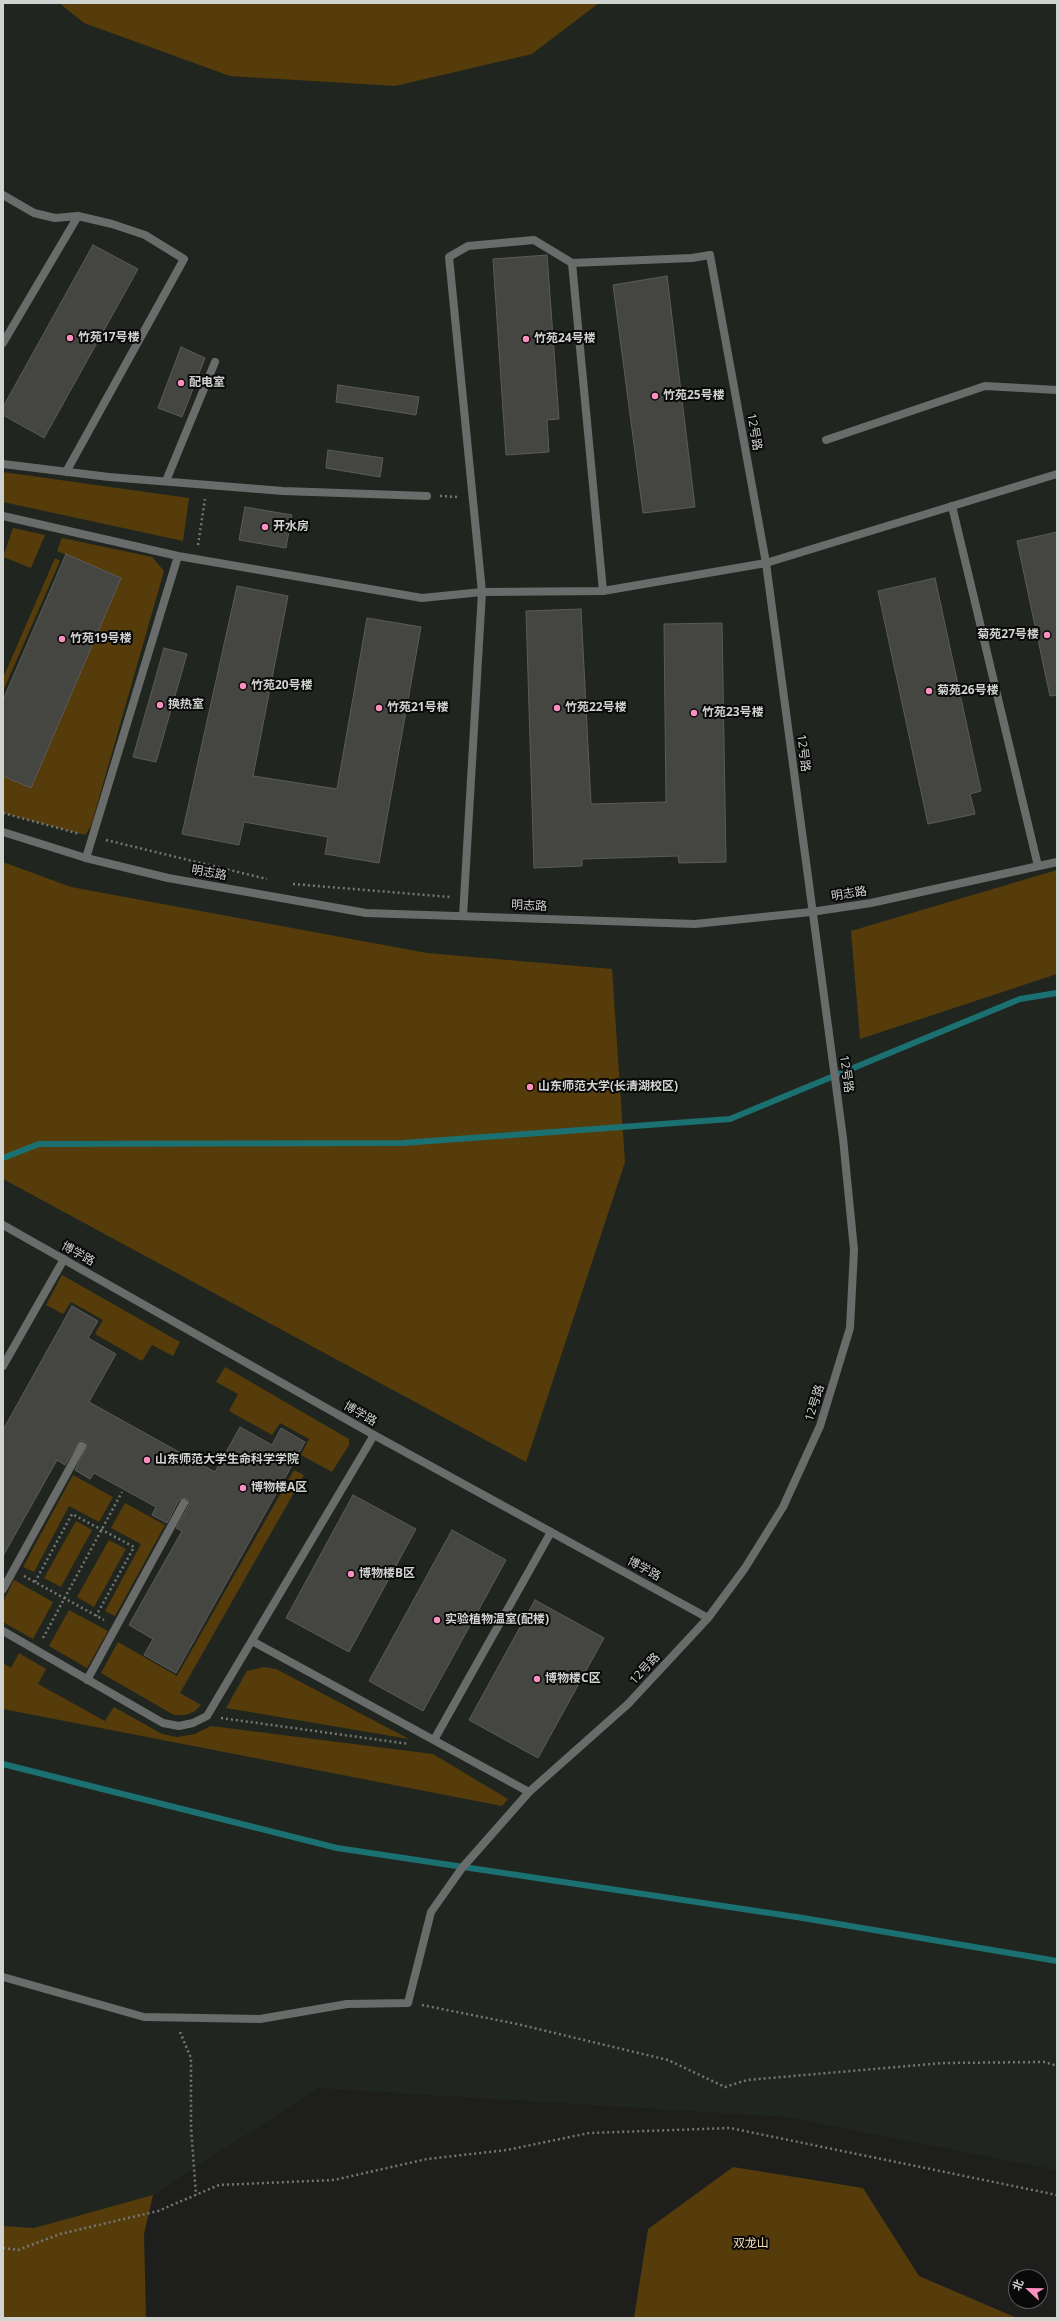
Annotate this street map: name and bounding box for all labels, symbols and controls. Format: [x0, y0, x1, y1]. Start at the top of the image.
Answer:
place label: 竹苑17号楼 [78, 331, 140, 345]
place label: 竹苑24号楼 [534, 332, 596, 346]
marker: 竹苑17号楼 [65, 333, 75, 343]
marker: 竹苑24号楼 [521, 334, 531, 344]
place label: 配电室 [189, 376, 225, 390]
marker: 配电室 [176, 378, 186, 388]
place label: 竹苑25号楼 [663, 389, 725, 403]
marker: 竹苑25号楼 [650, 391, 660, 401]
street label: 12号路 [744, 412, 764, 452]
place label: 开水房 [273, 520, 309, 534]
marker: 开水房 [260, 522, 270, 532]
place label: 菊苑27号楼 [977, 628, 1039, 642]
marker: 菊苑27号楼 [1042, 630, 1052, 640]
place label: 竹苑19号楼 [70, 632, 132, 646]
marker: 竹苑19号楼 [57, 634, 67, 644]
place label: 竹苑20号楼 [251, 679, 313, 693]
marker: 竹苑20号楼 [238, 681, 248, 691]
place label: 菊苑26号楼 [937, 684, 999, 698]
marker: 菊苑26号楼 [924, 686, 934, 696]
place label: 换热室 [168, 698, 204, 712]
marker: 换热室 [155, 700, 165, 710]
place label: 竹苑21号楼 [387, 701, 449, 715]
place label: 竹苑22号楼 [565, 701, 627, 715]
marker: 竹苑21号楼 [374, 703, 384, 713]
marker: 竹苑22号楼 [552, 703, 562, 713]
place label: 竹苑23号楼 [702, 706, 764, 720]
marker: 竹苑23号楼 [689, 708, 699, 718]
street label: 12号路 [794, 733, 812, 773]
street label: 明志路 [190, 863, 228, 883]
street label: 明志路 [830, 884, 868, 904]
street label: 明志路 [511, 898, 547, 914]
street label: 12号路 [836, 1054, 856, 1094]
place label: 山东师范大学(长清湖校区) [538, 1080, 678, 1094]
marker: 山东师范大学(长清湖校区) [525, 1082, 535, 1092]
street label: 博学路 [59, 1239, 97, 1269]
street label: 12号路 [802, 1383, 828, 1423]
street label: 博学路 [341, 1399, 379, 1429]
place label: 山东师范大学生命科学学院 [155, 1453, 299, 1467]
marker: 山东师范大学生命科学学院 [142, 1455, 152, 1465]
place label: 博物楼A区 [251, 1481, 307, 1495]
marker: 博物楼A区 [238, 1483, 248, 1493]
street label: 博学路 [625, 1554, 663, 1584]
place label: 博物楼B区 [359, 1567, 415, 1581]
marker: 博物楼B区 [346, 1569, 356, 1579]
place label: 实验植物温室(配楼) [445, 1613, 549, 1627]
marker: 实验植物温室(配楼) [432, 1615, 442, 1625]
street label: 12号路 [627, 1650, 663, 1688]
place label: 博物楼C区 [545, 1672, 601, 1686]
marker: 博物楼C区 [532, 1674, 542, 1684]
park label: 双龙山 [733, 2237, 769, 2251]
north arrow [1008, 2269, 1048, 2309]
text: 北 [1008, 2277, 1026, 2293]

